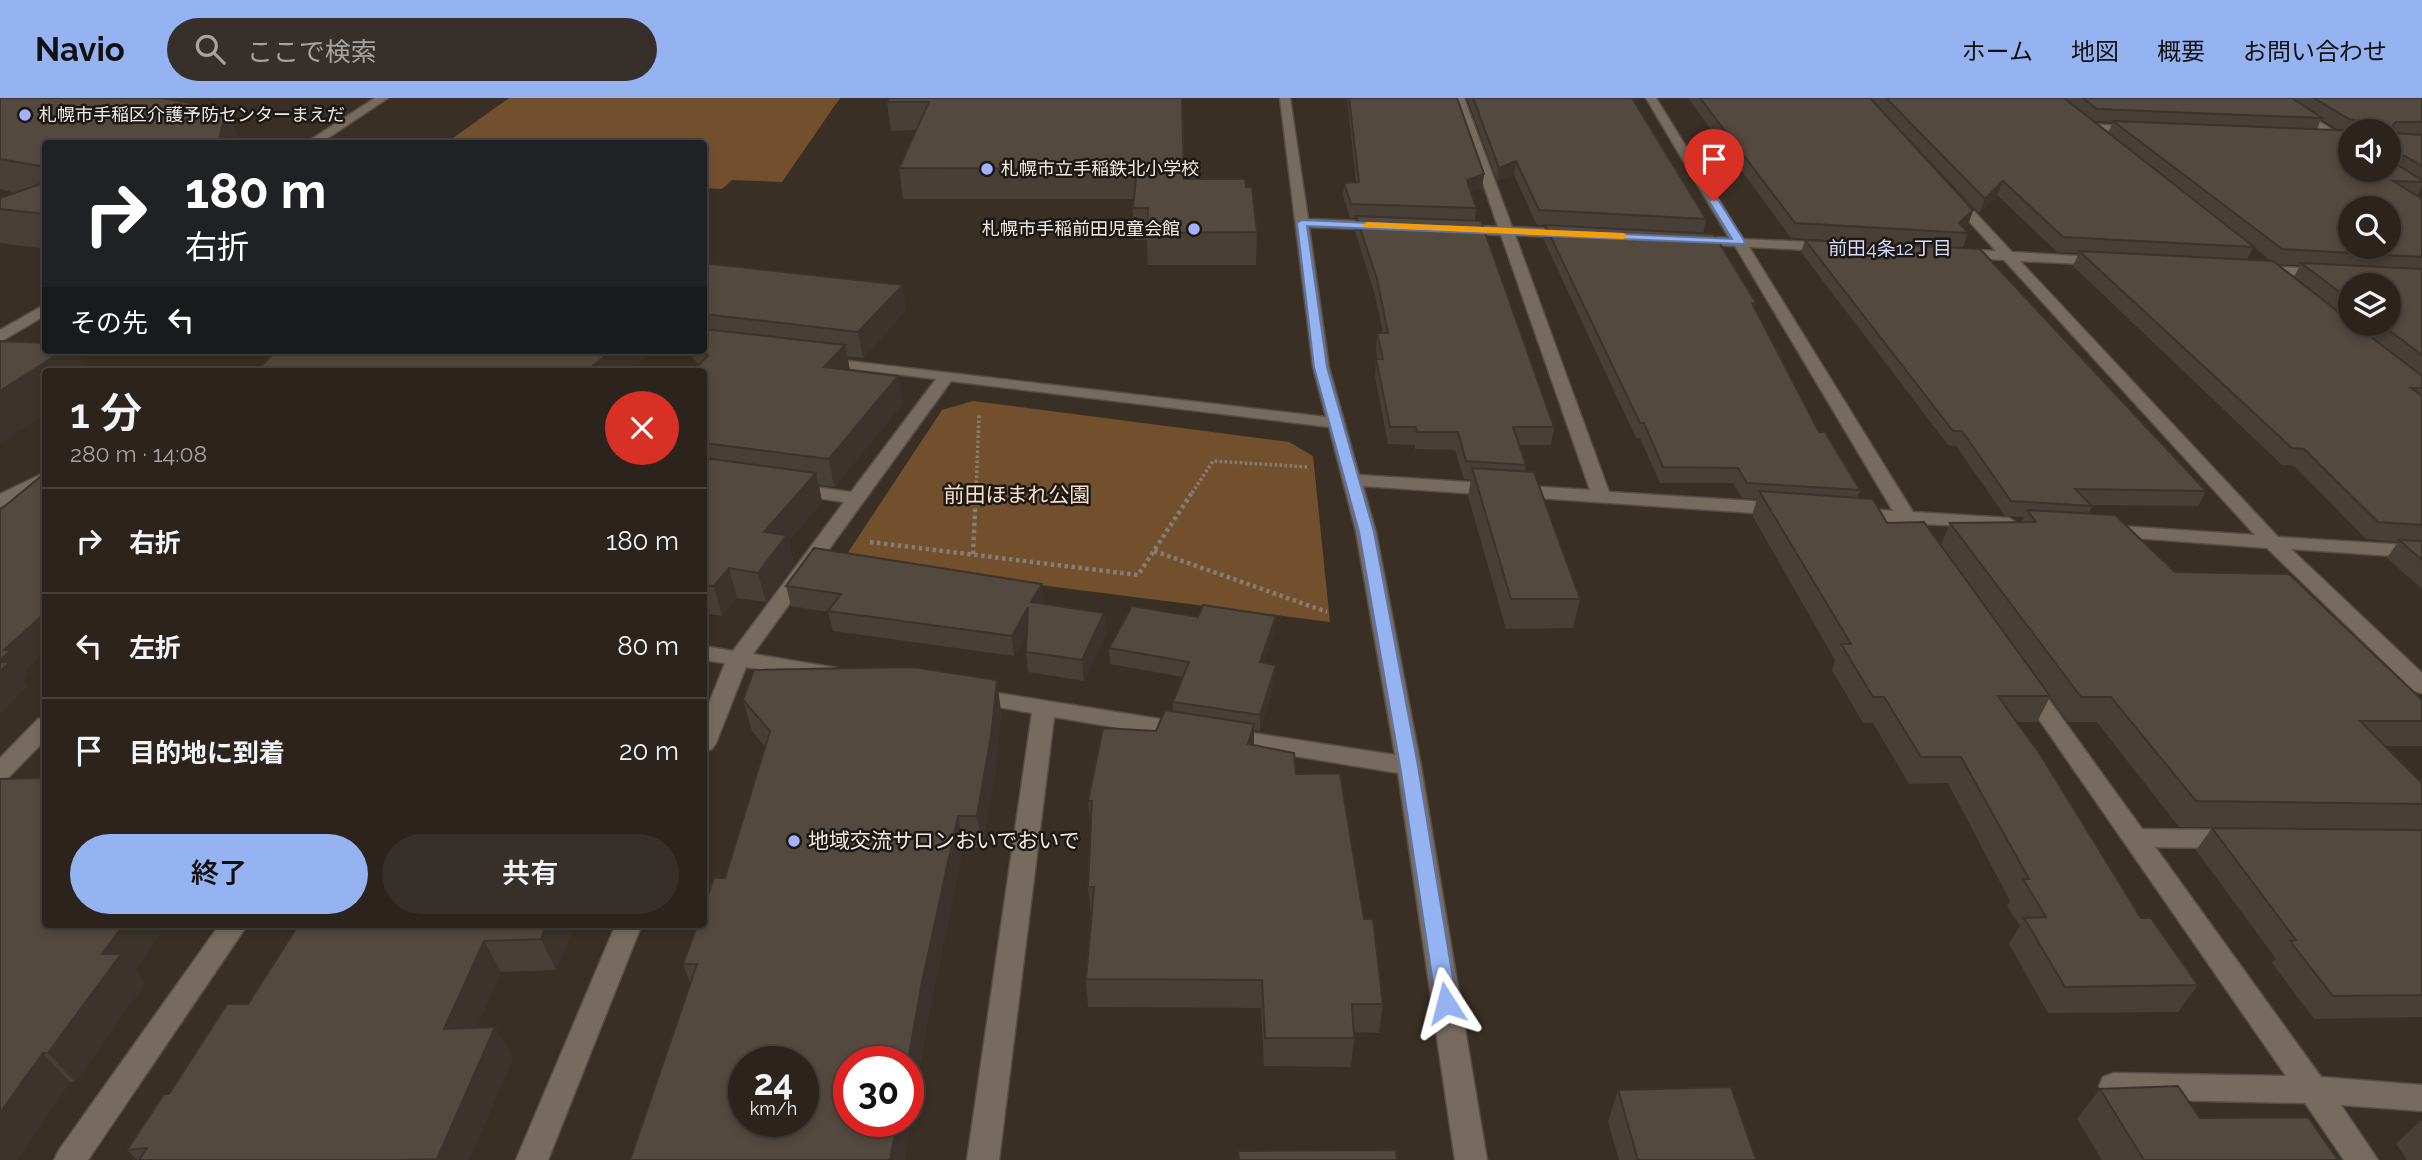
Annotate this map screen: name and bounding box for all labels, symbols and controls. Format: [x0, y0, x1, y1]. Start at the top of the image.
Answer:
search box [167, 18, 657, 81]
text: Navio [35, 30, 125, 69]
icon: search [191, 30, 229, 68]
text: ここで検索 [247, 37, 377, 67]
text: ホーム [1962, 37, 2033, 66]
text: 地図 [2071, 37, 2119, 66]
text: 概要 [2157, 37, 2205, 66]
text: お問い合わせ [2243, 37, 2387, 66]
place label: 札幌市手稲区介護予防センターまえだ [39, 104, 345, 125]
marker: 札幌市手稲区介護予防センターまえだ [17, 107, 33, 123]
map controls [2338, 119, 2401, 336]
button: sound [2338, 119, 2401, 182]
pin [1684, 129, 1744, 201]
icon: arrive [1695, 140, 1733, 178]
place label: 札幌市立手稲鉄北小学校 [1001, 158, 1199, 179]
marker: 札幌市立手稲鉄北小学校 [979, 161, 995, 177]
text: 180 m [185, 162, 326, 219]
icon: right [70, 168, 161, 259]
button: search [2338, 196, 2401, 259]
place label: 札幌市手稲前田児童会館 [982, 218, 1180, 239]
marker: 札幌市手稲前田児童会館 [1186, 221, 1202, 237]
text: 右折 [185, 228, 249, 265]
district label: 前田4条12丁目 [1828, 237, 1952, 259]
button: layers [2338, 273, 2401, 336]
icon: left [162, 301, 200, 339]
text: その先 [70, 308, 148, 338]
text: 1 分 [70, 389, 142, 438]
button: close [605, 391, 679, 465]
text: 280 m · 14:08 [70, 440, 207, 467]
park label: 前田ほまれ公園 [944, 482, 1091, 507]
icon: right [70, 522, 108, 560]
text: 180 m [606, 526, 679, 556]
text: 右折 [129, 528, 181, 558]
icon: left [70, 627, 108, 665]
text: 80 m [617, 631, 679, 661]
text: 左折 [129, 633, 181, 663]
icon: arrive [70, 732, 108, 770]
text: 20 m [619, 736, 679, 766]
text: 目的地に到着 [129, 738, 285, 768]
place label: 地域交流サロンおいでおいで [808, 828, 1080, 853]
marker: 地域交流サロンおいでおいで [786, 833, 802, 849]
button: 終了 [70, 834, 368, 914]
button: 共有 [382, 834, 679, 914]
position arrow [1409, 966, 1483, 1040]
speed limit sign: 30 [833, 1046, 924, 1137]
text: 24 [754, 1062, 793, 1103]
text: km/h [750, 1098, 797, 1119]

